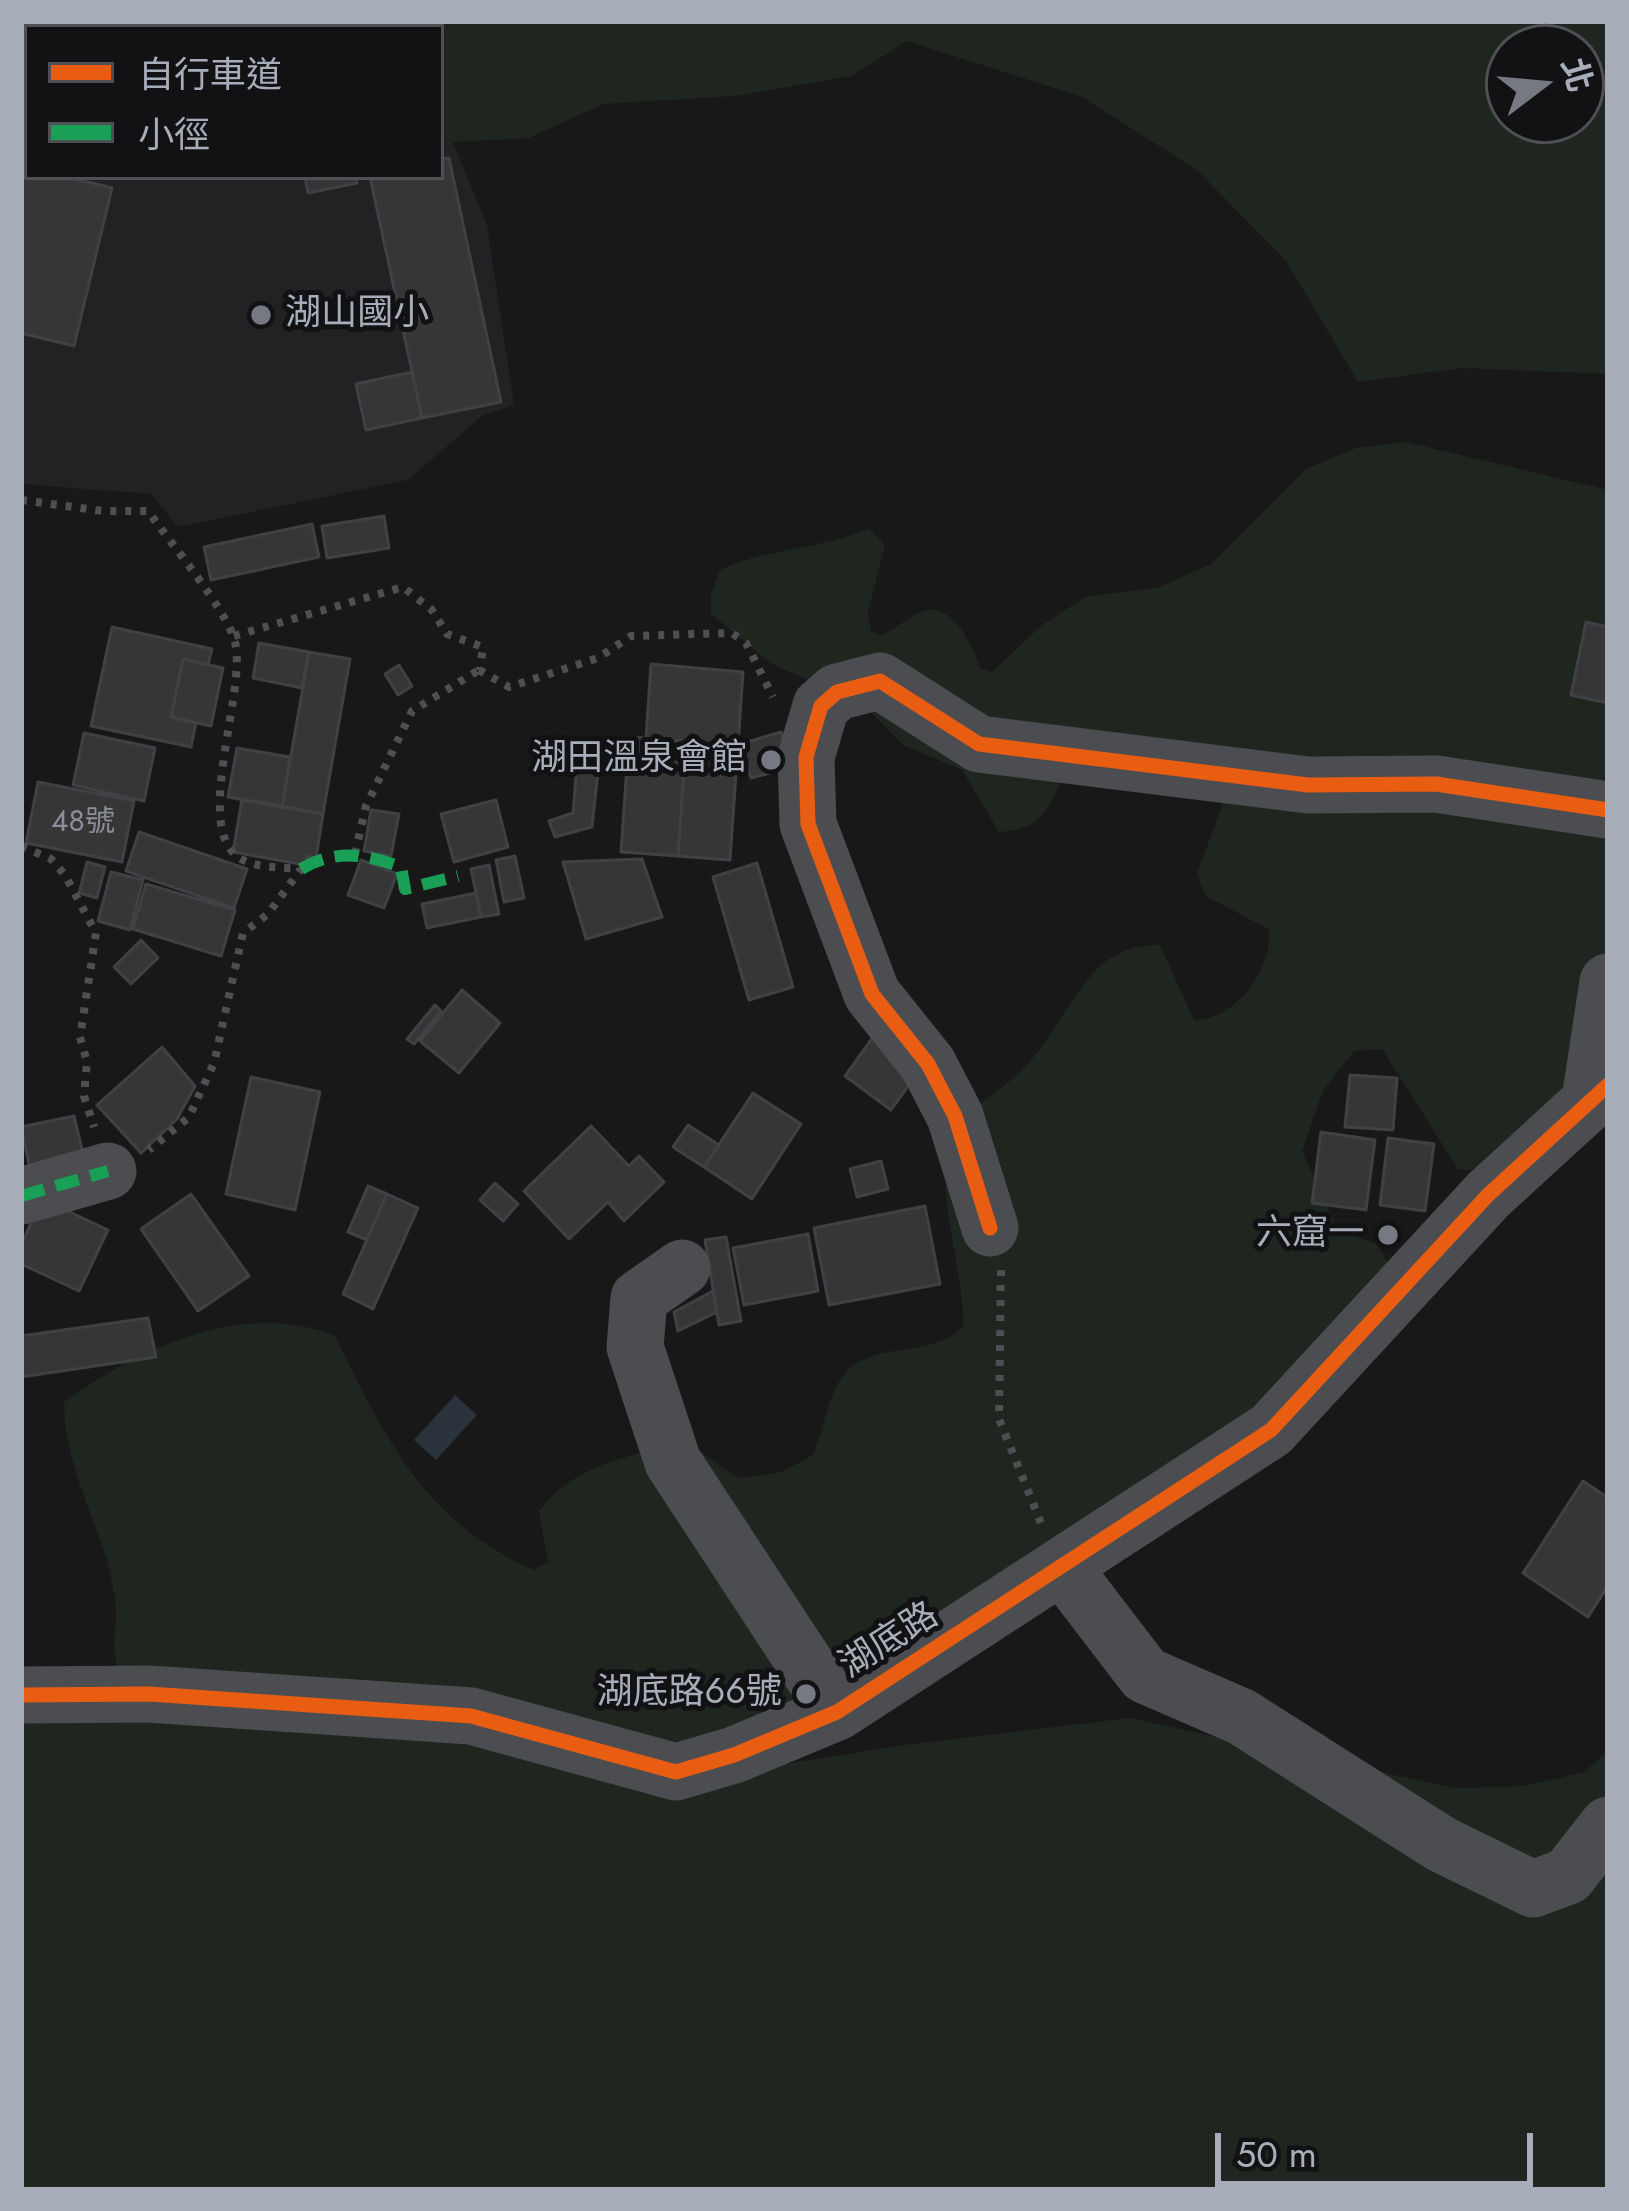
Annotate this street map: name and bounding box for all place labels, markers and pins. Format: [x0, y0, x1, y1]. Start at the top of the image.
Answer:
place label: 湖山國小 [285, 293, 429, 337]
marker: 湖山國小 [248, 302, 274, 328]
place label: 湖田溫泉會館 [531, 738, 747, 782]
marker: 湖田溫泉會館 [758, 747, 784, 773]
place label: 六窟一 [1256, 1213, 1364, 1257]
marker: 六窟一 [1375, 1222, 1401, 1248]
place label: 湖底路66號 [597, 1672, 782, 1716]
marker: 湖底路66號 [793, 1681, 819, 1707]

